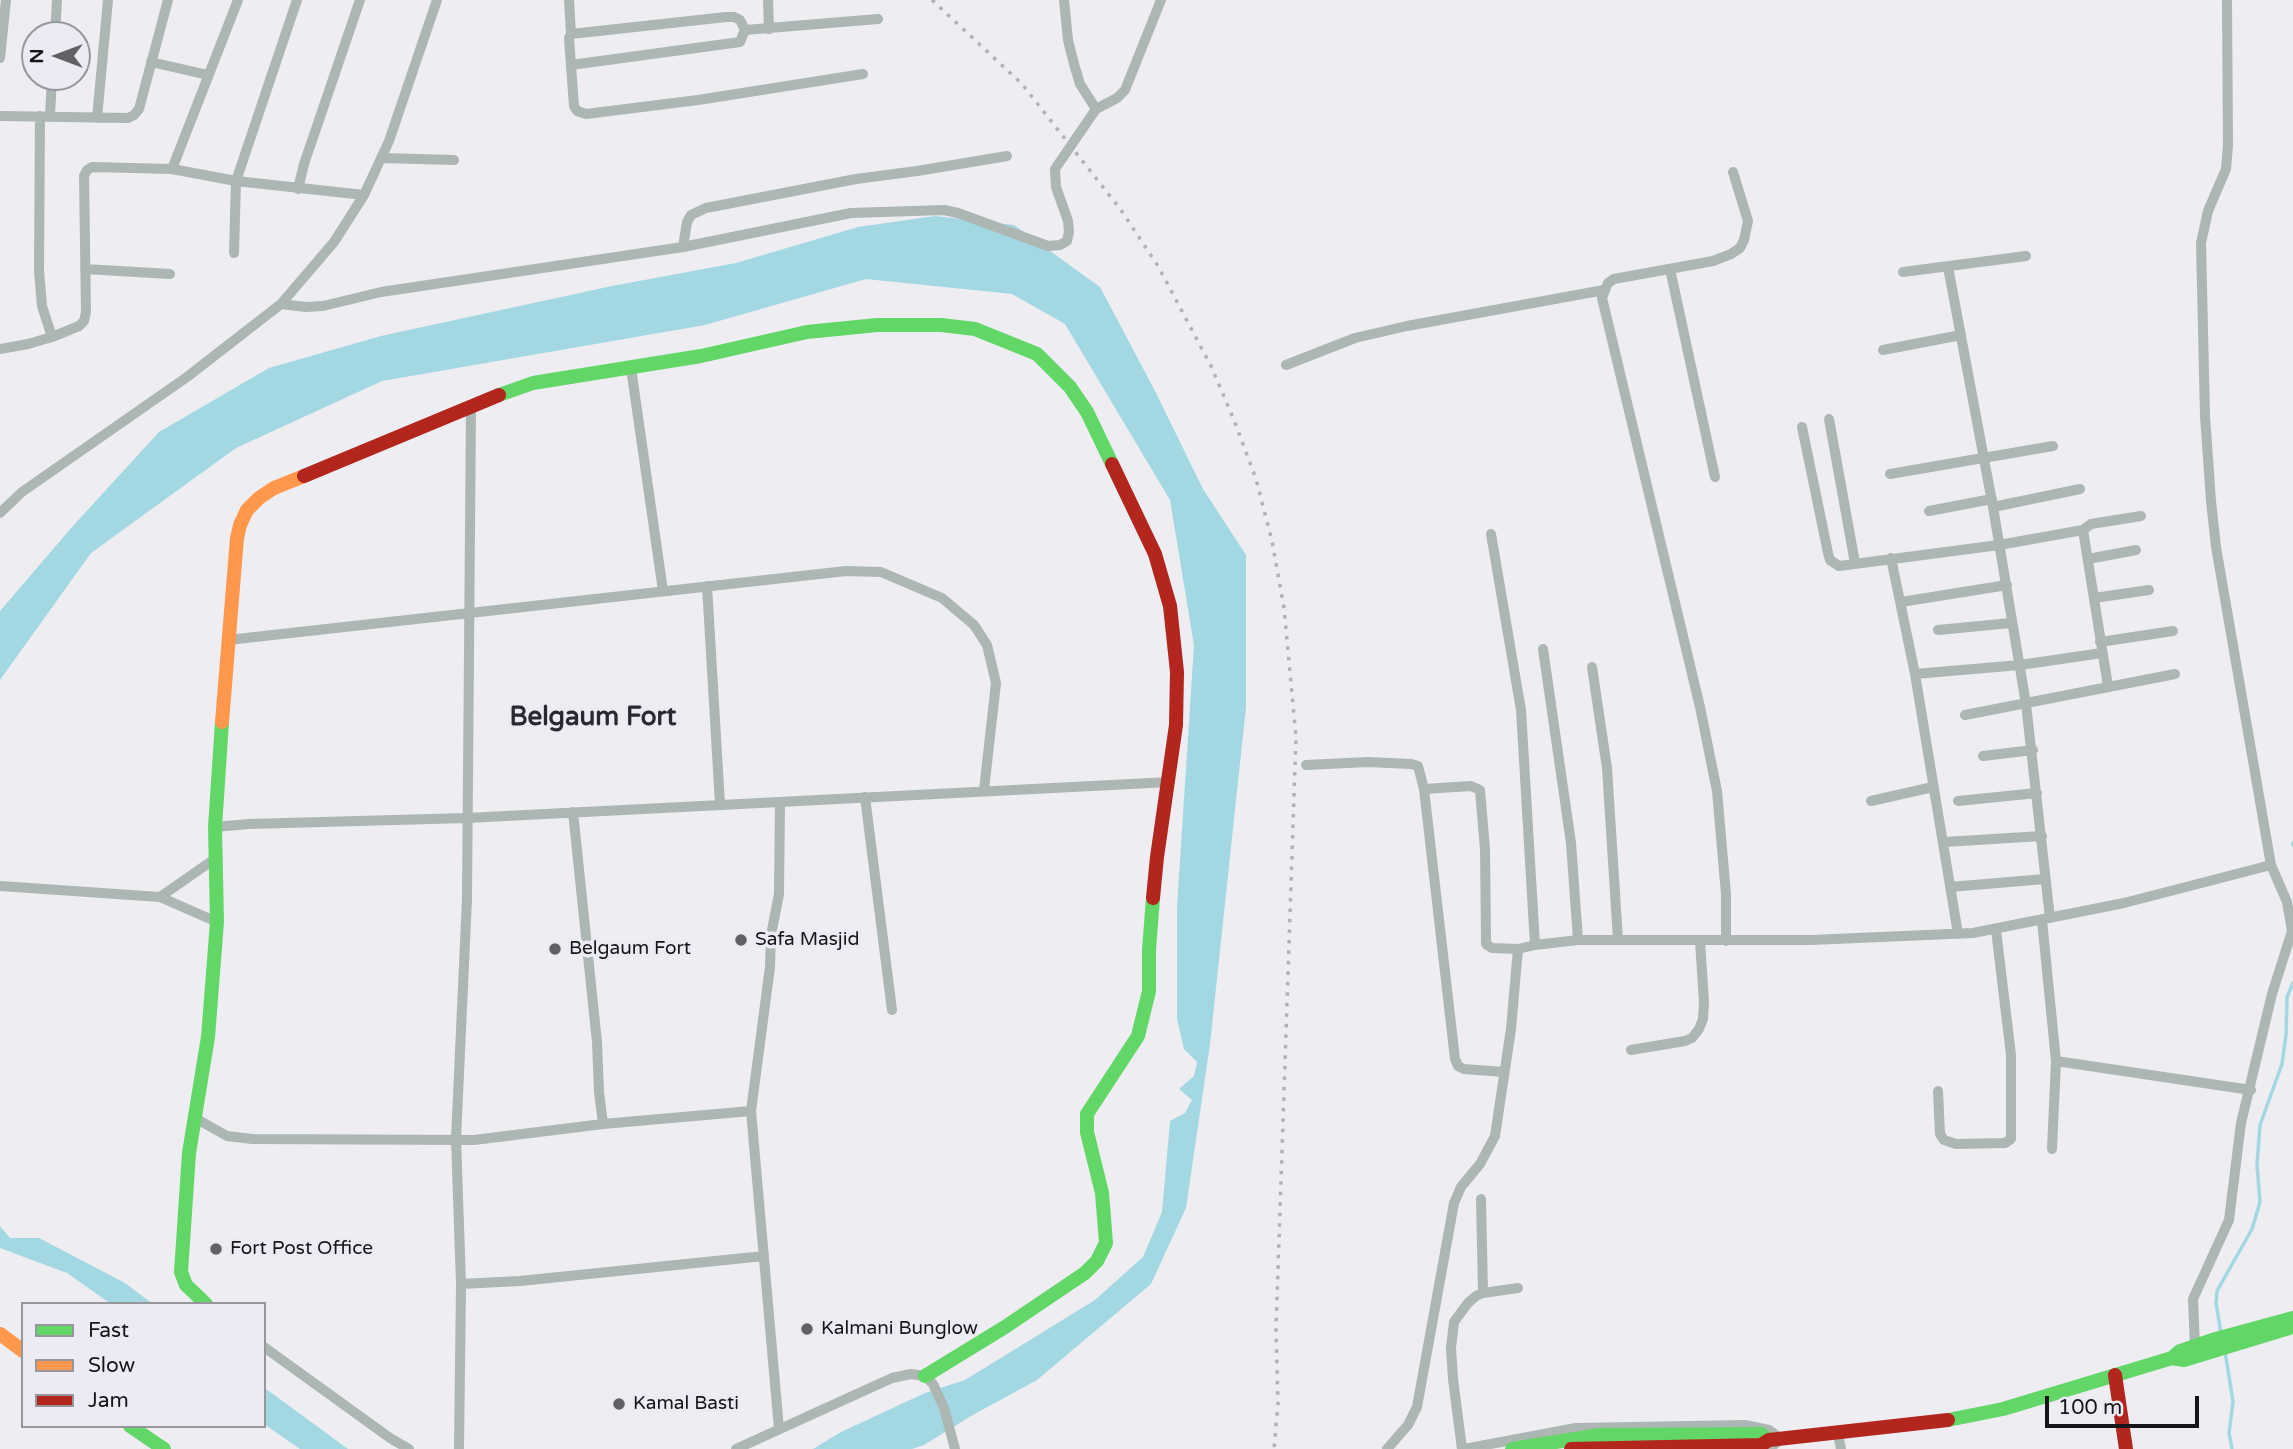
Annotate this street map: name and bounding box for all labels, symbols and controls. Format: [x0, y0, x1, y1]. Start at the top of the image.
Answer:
north arrow [21, 21, 91, 91]
text: N [26, 48, 48, 64]
district label: Belgaum Fort [510, 702, 676, 734]
place label: Safa Masjid [755, 929, 859, 951]
marker: Safa Masjid [733, 932, 749, 948]
place label: Belgaum Fort [569, 938, 691, 960]
marker: Belgaum Fort [547, 941, 563, 957]
place label: Fort Post Office [230, 1238, 373, 1260]
marker: Fort Post Office [208, 1241, 224, 1257]
legend [21, 1302, 266, 1428]
text: Fast [88, 1318, 129, 1343]
place label: Kalmani Bunglow [821, 1318, 978, 1340]
marker: Kalmani Bunglow [799, 1321, 815, 1337]
text: Slow [88, 1353, 135, 1378]
scale bar [2048, 1382, 2202, 1426]
text: Jam [88, 1388, 129, 1413]
place label: Kamal Basti [633, 1393, 739, 1415]
text: 100 m [2058, 1395, 2122, 1420]
marker: Kamal Basti [611, 1396, 627, 1412]

